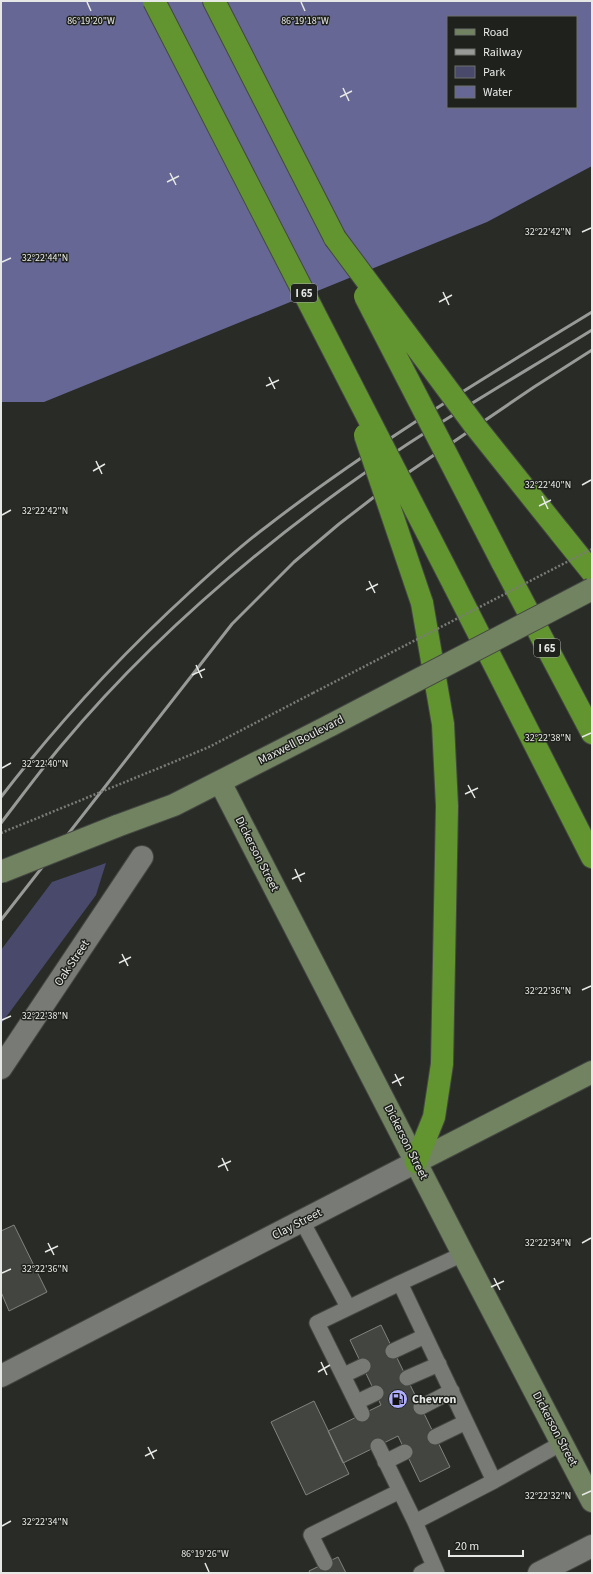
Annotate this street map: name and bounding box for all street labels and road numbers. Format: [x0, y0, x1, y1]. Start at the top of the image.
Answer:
road number: I 65 [291, 284, 317, 302]
road number: I 65 [534, 639, 560, 657]
street label: Maxwell Boulevard [255, 711, 347, 769]
street label: Dickerson Street [231, 814, 283, 894]
street label: Oak Street [50, 937, 94, 989]
street label: Dickerson Street [380, 1102, 432, 1182]
street label: Clay Street [269, 1204, 325, 1244]
street label: Dickerson Street [528, 1389, 582, 1469]

